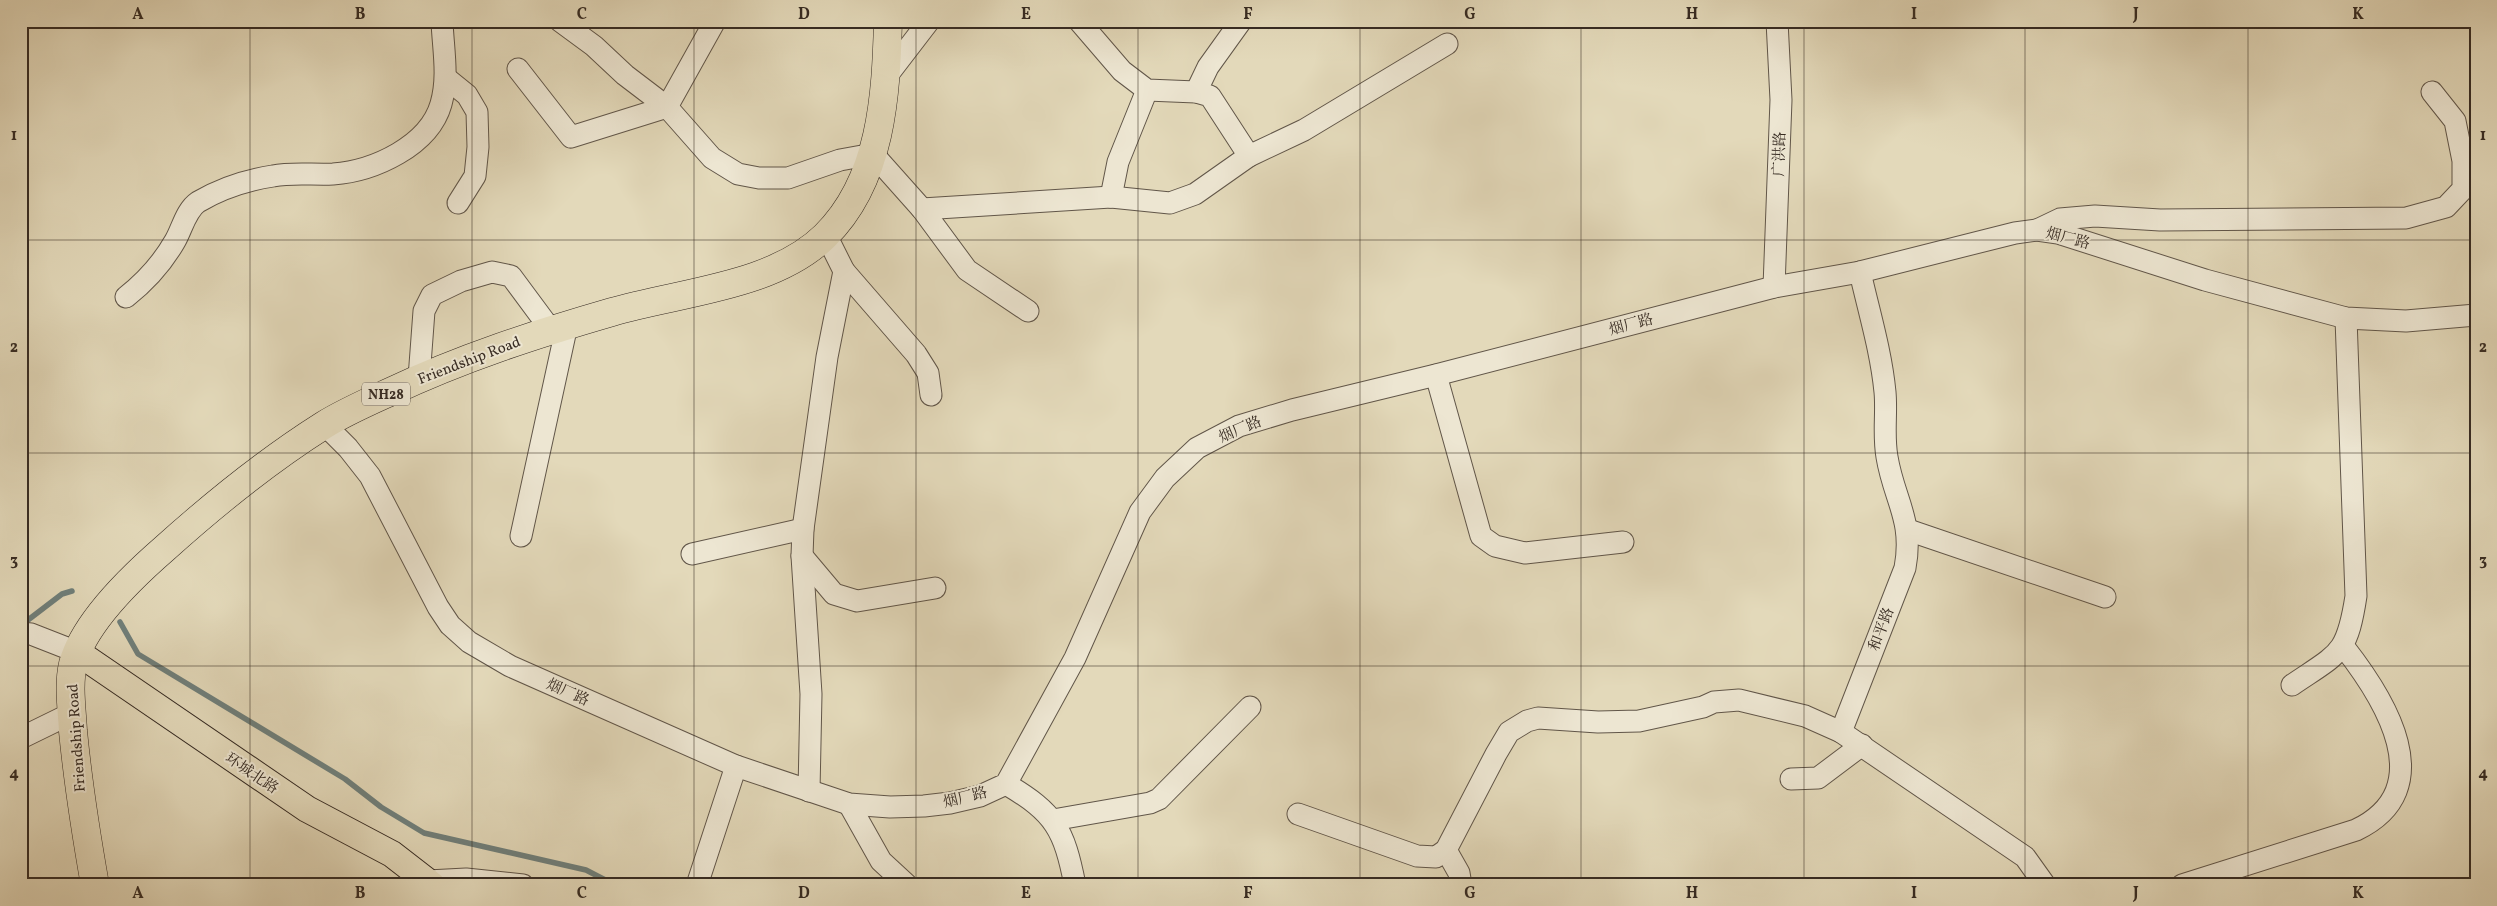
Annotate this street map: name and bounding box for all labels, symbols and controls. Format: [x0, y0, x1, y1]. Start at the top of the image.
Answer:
text: A [132, 4, 144, 26]
text: B [355, 4, 366, 26]
text: C [577, 4, 587, 26]
text: D [798, 4, 810, 26]
text: E [1021, 4, 1031, 26]
text: F [1243, 4, 1253, 26]
text: G [1464, 4, 1476, 26]
text: H [1686, 4, 1698, 26]
text: I [1911, 4, 1917, 26]
text: J [2132, 4, 2139, 26]
text: K [2352, 4, 2364, 26]
text: 1 [11, 125, 17, 147]
text: 1 [2480, 125, 2486, 147]
street label: 广洪路 [1769, 131, 1792, 177]
street label: 烟厂路 [2043, 223, 2092, 255]
street label: 烟厂路 [1607, 309, 1656, 341]
street label: Friendship Road [415, 332, 524, 391]
text: 2 [10, 337, 18, 359]
text: 2 [2479, 337, 2487, 359]
road number: NH28 [362, 382, 410, 406]
street label: 烟厂路 [1216, 412, 1265, 449]
text: 3 [10, 550, 18, 572]
text: 3 [2479, 550, 2487, 572]
street label: 和平路 [1865, 605, 1900, 654]
street label: 烟厂路 [543, 675, 592, 712]
street label: Friendship Road [63, 683, 92, 793]
street label: 环城北路 [220, 749, 282, 800]
text: 4 [9, 763, 19, 785]
text: 4 [2478, 763, 2488, 785]
street label: 烟厂路 [941, 783, 990, 814]
text: A [132, 883, 144, 905]
text: B [355, 883, 366, 905]
text: C [577, 883, 587, 905]
text: D [798, 883, 810, 905]
text: E [1021, 883, 1031, 905]
text: F [1243, 883, 1253, 905]
text: G [1464, 883, 1476, 905]
text: H [1686, 883, 1698, 905]
text: I [1911, 883, 1917, 905]
text: J [2132, 883, 2139, 905]
text: K [2352, 883, 2364, 905]

